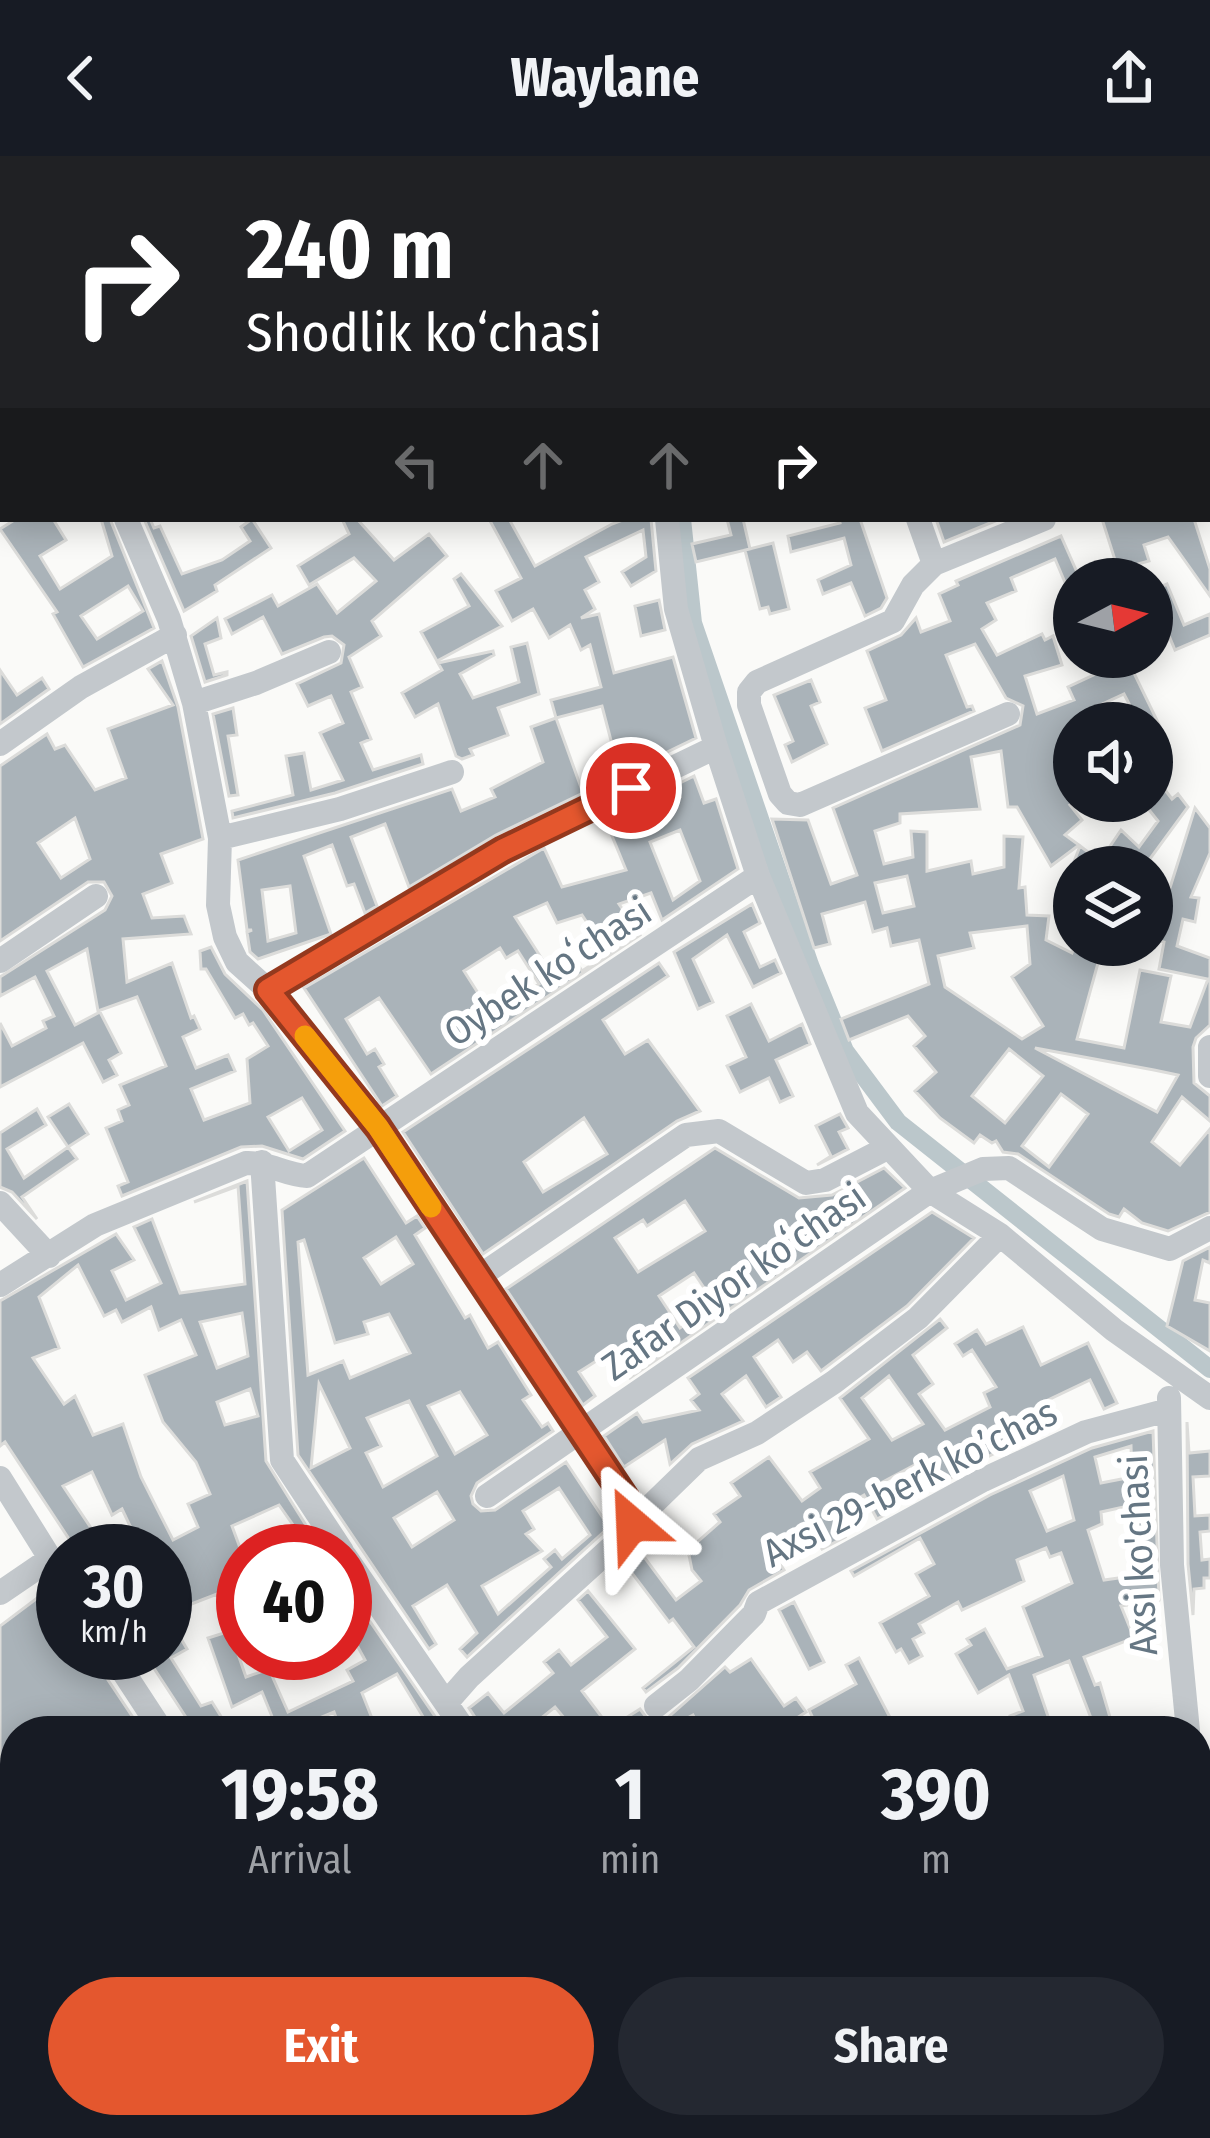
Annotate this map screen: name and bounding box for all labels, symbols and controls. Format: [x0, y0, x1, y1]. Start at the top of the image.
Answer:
icon: back [48, 45, 114, 111]
icon: share [1096, 45, 1162, 111]
text: Waylane [511, 46, 699, 110]
text: 240 m [246, 199, 454, 300]
icon: right [48, 204, 204, 360]
text: Shodlik ko‘chasi [246, 301, 602, 365]
icon: left [384, 432, 450, 498]
icon: ahead [510, 432, 576, 498]
icon: ahead [636, 432, 702, 498]
icon: right [762, 432, 828, 498]
north arrow [1053, 558, 1173, 678]
map controls [1053, 558, 1173, 966]
button: sound [1053, 702, 1173, 822]
pin [580, 737, 682, 839]
icon: arrive [598, 755, 664, 821]
button: layers [1053, 846, 1173, 966]
street label: Oybek koʻchasi [436, 888, 660, 1056]
street label: Zafar Diyor koʻchasi [593, 1174, 875, 1390]
street label: Аxsi 29-berk koʼchas [755, 1389, 1065, 1577]
street label: Axsi ko'chasi [1111, 1453, 1167, 1657]
position arrow [569, 1461, 695, 1587]
speed limit sign: 40 [216, 1524, 372, 1680]
text: 30 [83, 1551, 145, 1623]
text: km/h [81, 1614, 147, 1650]
text: 19:58 [221, 1752, 379, 1838]
text: 1 [615, 1752, 645, 1838]
text: 390 [881, 1752, 991, 1838]
text: Arrival [248, 1837, 352, 1883]
text: min [600, 1837, 660, 1883]
text: m [921, 1837, 951, 1883]
button: Exit [48, 1977, 594, 2115]
button: Share [618, 1977, 1164, 2115]

